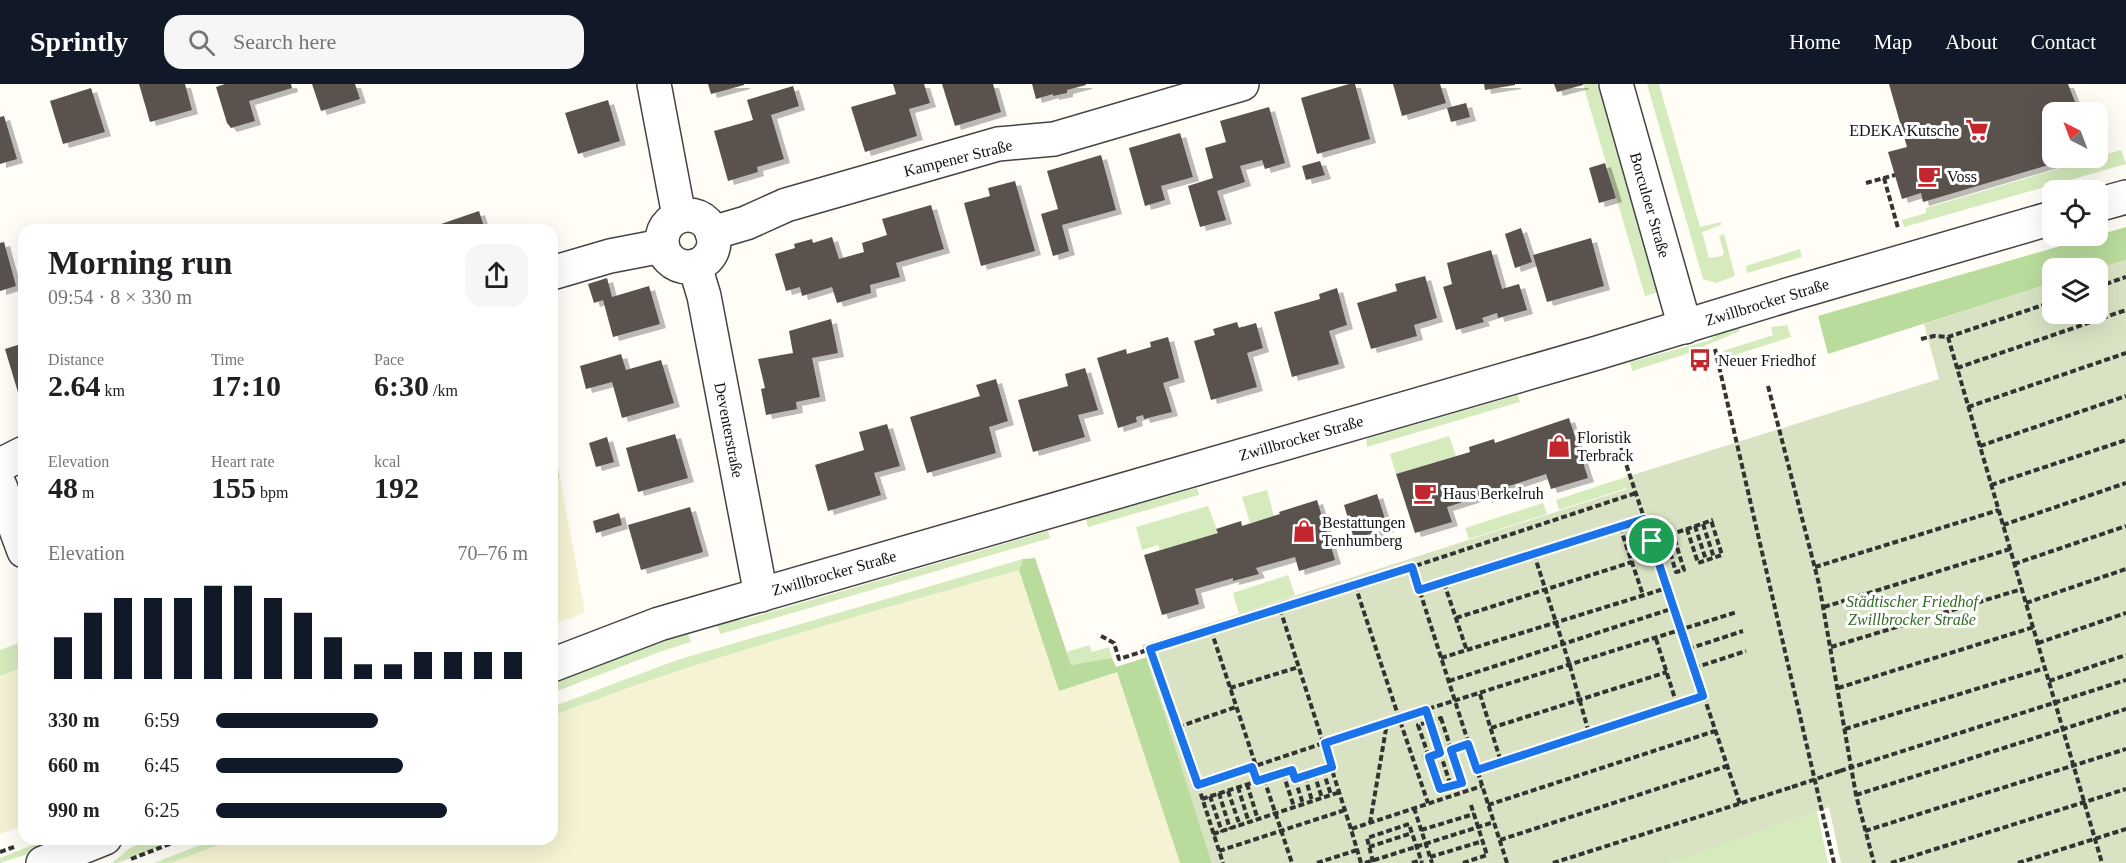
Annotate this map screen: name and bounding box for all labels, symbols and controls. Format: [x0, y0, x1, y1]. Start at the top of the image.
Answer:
search box [164, 15, 584, 69]
text: Sprintly [30, 26, 128, 57]
icon: search [185, 26, 218, 59]
text: Search here [233, 29, 336, 54]
text: Home [1789, 30, 1841, 54]
text: Map [1874, 30, 1912, 54]
text: About [1945, 30, 1998, 54]
text: Contact [2031, 30, 2096, 54]
north arrow [2042, 102, 2108, 168]
map controls [2042, 102, 2108, 324]
supermarket icon: EDEKA Kutsche [1964, 117, 1990, 143]
place label: EDEKA Kutsche [1849, 122, 1959, 139]
street label: Kampener Straße [902, 136, 1014, 181]
street label: Borculoer Straße [1627, 150, 1673, 260]
cafe icon: Voss [1916, 163, 1942, 189]
place label: Voss [1947, 168, 1977, 185]
button: locate [2042, 180, 2108, 246]
button: share [465, 244, 528, 307]
text: Morning run [48, 245, 232, 281]
button: layers [2042, 258, 2108, 324]
street label: Zwillbrocker Straße [1703, 275, 1831, 329]
text: 09:54 · 8 × 330 m [48, 286, 192, 308]
bus stop icon: Neuer Friedhof [1687, 347, 1713, 373]
text: Distance [48, 351, 104, 368]
text: Time [211, 351, 244, 368]
text: Pace [374, 351, 404, 368]
place label: Neuer Friedhof [1718, 352, 1817, 369]
text: 2.64 [48, 369, 101, 402]
text: 17:10 [211, 369, 281, 402]
text: 6:30 [374, 369, 429, 402]
street label: Deventerstraße [711, 381, 747, 479]
text: km [101, 382, 125, 399]
text: /km [429, 382, 458, 399]
street label: Zwillbrocker Straße [1237, 412, 1365, 464]
place label: Floristik Terbrack [1577, 429, 1634, 464]
shop icon: Floristik Terbrack [1546, 433, 1572, 459]
text: Elevation [48, 453, 109, 470]
text: Heart rate [211, 453, 275, 470]
text: kcal [374, 453, 401, 470]
text: 48 [48, 471, 78, 504]
text: 155 [211, 471, 256, 504]
text: 192 [374, 471, 419, 504]
cafe icon: Haus Berkelruh [1412, 480, 1438, 506]
text: m [78, 484, 94, 501]
text: bpm [256, 484, 288, 501]
place label: Haus Berkelruh [1443, 485, 1544, 502]
place label: Bestattungen Tenhumberg [1322, 514, 1406, 550]
pin [1626, 515, 1677, 566]
shop icon: Bestattungen Tenhumberg [1291, 518, 1317, 544]
icon: arrive [1635, 524, 1668, 557]
text: Elevation [48, 542, 125, 564]
text: 70–76 m [457, 542, 528, 564]
street label: Zwillbrocker Straße [770, 547, 898, 599]
park label: Städtischer Friedhof Zwillbrocker Straße [1846, 593, 1981, 628]
text: 330 m [48, 709, 100, 731]
text: 6:59 [144, 709, 180, 731]
text: 660 m [48, 754, 100, 776]
text: 6:45 [144, 754, 180, 776]
text: 990 m [48, 799, 100, 821]
text: 6:25 [144, 799, 180, 821]

